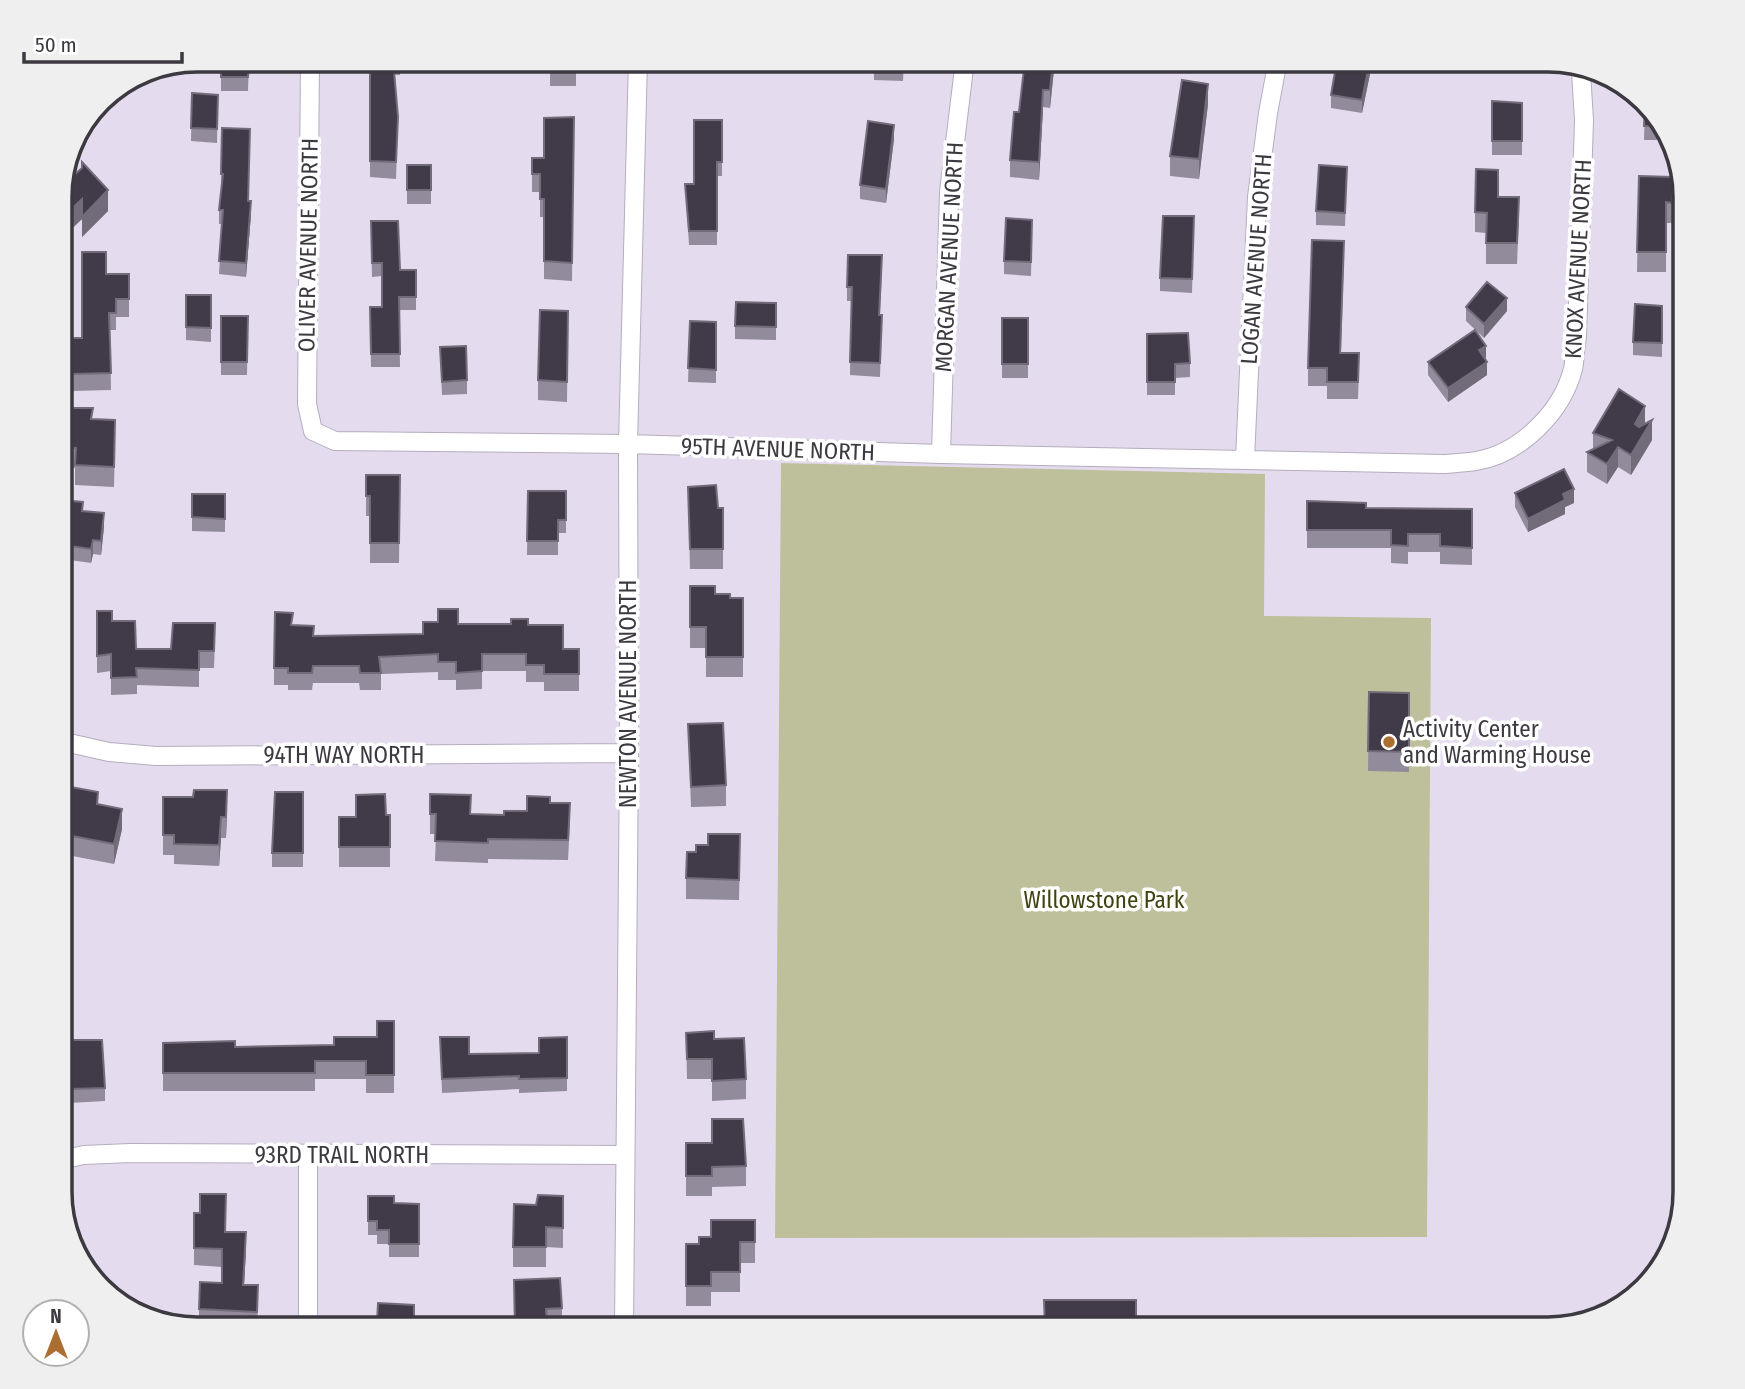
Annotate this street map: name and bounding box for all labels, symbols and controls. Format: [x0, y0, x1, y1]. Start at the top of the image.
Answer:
scale bar [24, 21, 182, 65]
text: 50 m [35, 32, 77, 58]
street label: OLIVER AVENUE NORTH [292, 138, 324, 352]
street label: MORGAN AVENUE NORTH [929, 141, 969, 373]
street label: LOGAN AVENUE NORTH [1235, 153, 1277, 365]
street label: KNOX AVENUE NORTH [1559, 158, 1597, 360]
street label: 95TH AVENUE NORTH [681, 432, 875, 466]
street label: NEWTON AVENUE NORTH [614, 580, 642, 808]
place label: Activity Center and Warming House [1403, 715, 1591, 769]
marker: Activity Center and Warming House [1381, 734, 1397, 750]
street label: 94TH WAY NORTH [263, 741, 425, 769]
park label: Willowstone Park [1023, 886, 1185, 914]
street label: 93RD TRAIL NORTH [255, 1141, 429, 1169]
north arrow [21, 1298, 91, 1368]
text: N [50, 1305, 62, 1328]

